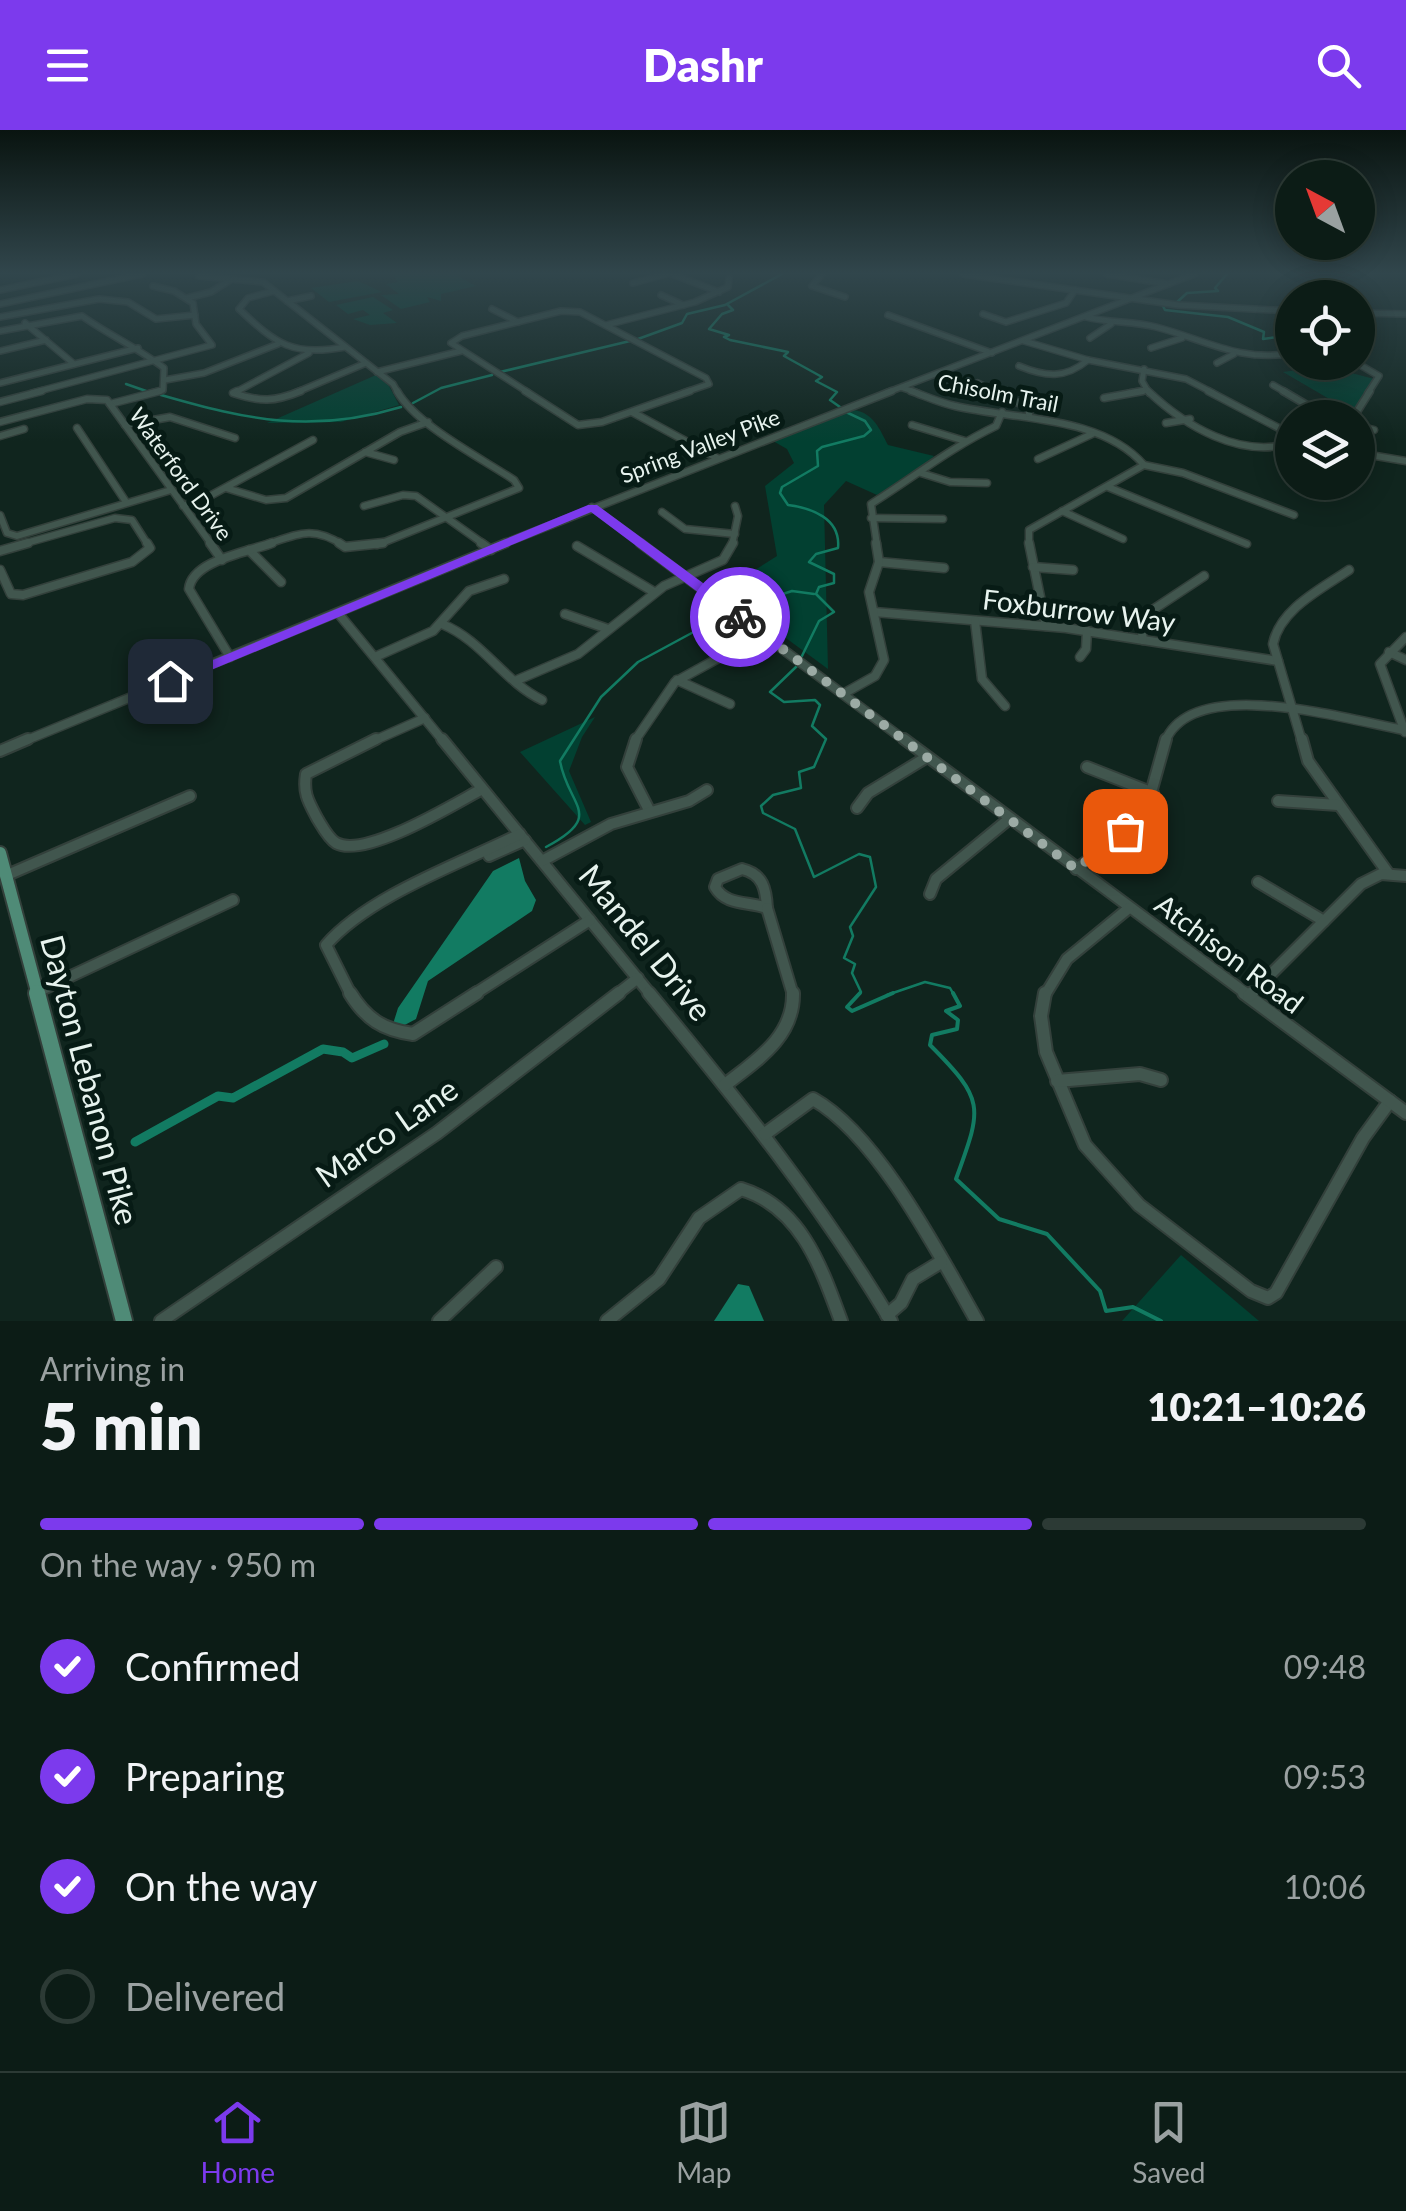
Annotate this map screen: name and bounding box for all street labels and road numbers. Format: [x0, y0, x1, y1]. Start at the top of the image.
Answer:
street label: Chisolm Trail [935, 368, 1061, 417]
street label: Waterford Drive [124, 402, 239, 545]
street label: Spring Valley Pike [616, 403, 783, 488]
street label: Foxburrow Way [981, 581, 1178, 639]
street label: Mandel Drive [571, 856, 721, 1028]
street label: Atchison Road [1149, 886, 1310, 1020]
street label: Dayton Lebanon Pike [33, 930, 148, 1229]
street label: Marco Lane [308, 1069, 465, 1195]

